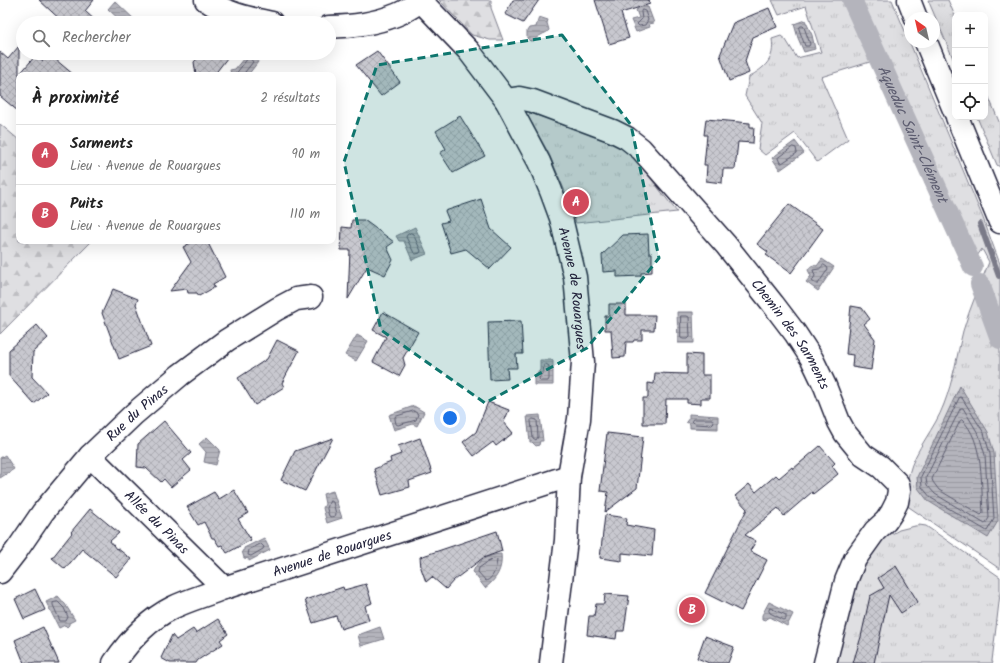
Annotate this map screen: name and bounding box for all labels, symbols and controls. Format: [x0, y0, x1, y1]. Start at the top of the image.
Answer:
north arrow [904, 12, 940, 48]
map controls [952, 12, 988, 120]
button: + [952, 12, 988, 48]
search box [16, 16, 336, 60]
text: Rechercher [62, 26, 130, 50]
icon: search [30, 27, 52, 49]
button: − [952, 48, 988, 84]
water label: Aqueduc Saint-Clément [870, 62, 954, 209]
button: locate [952, 84, 988, 120]
text: À proximité [32, 85, 119, 112]
text: 2 résultats [261, 88, 320, 109]
text: Sarments [70, 132, 133, 156]
text: A [41, 144, 49, 165]
text: 90 m [292, 144, 320, 165]
text: Lieu · Avenue de Rouargues [70, 156, 221, 177]
pin: A [563, 187, 589, 217]
text: Puits [70, 192, 103, 216]
text: B [41, 204, 49, 225]
text: 110 m [290, 204, 320, 225]
text: Lieu · Avenue de Rouargues [70, 216, 221, 237]
street label: Avenue de Rouargues [552, 225, 592, 351]
street label: Chemin des Sarments [745, 274, 835, 393]
street label: Rue du Pinas [102, 379, 174, 447]
your location [440, 408, 460, 428]
street label: Allée du Pinas [119, 485, 194, 560]
street label: Avenue de Rouargues [270, 524, 395, 584]
pin: B [679, 595, 705, 625]

